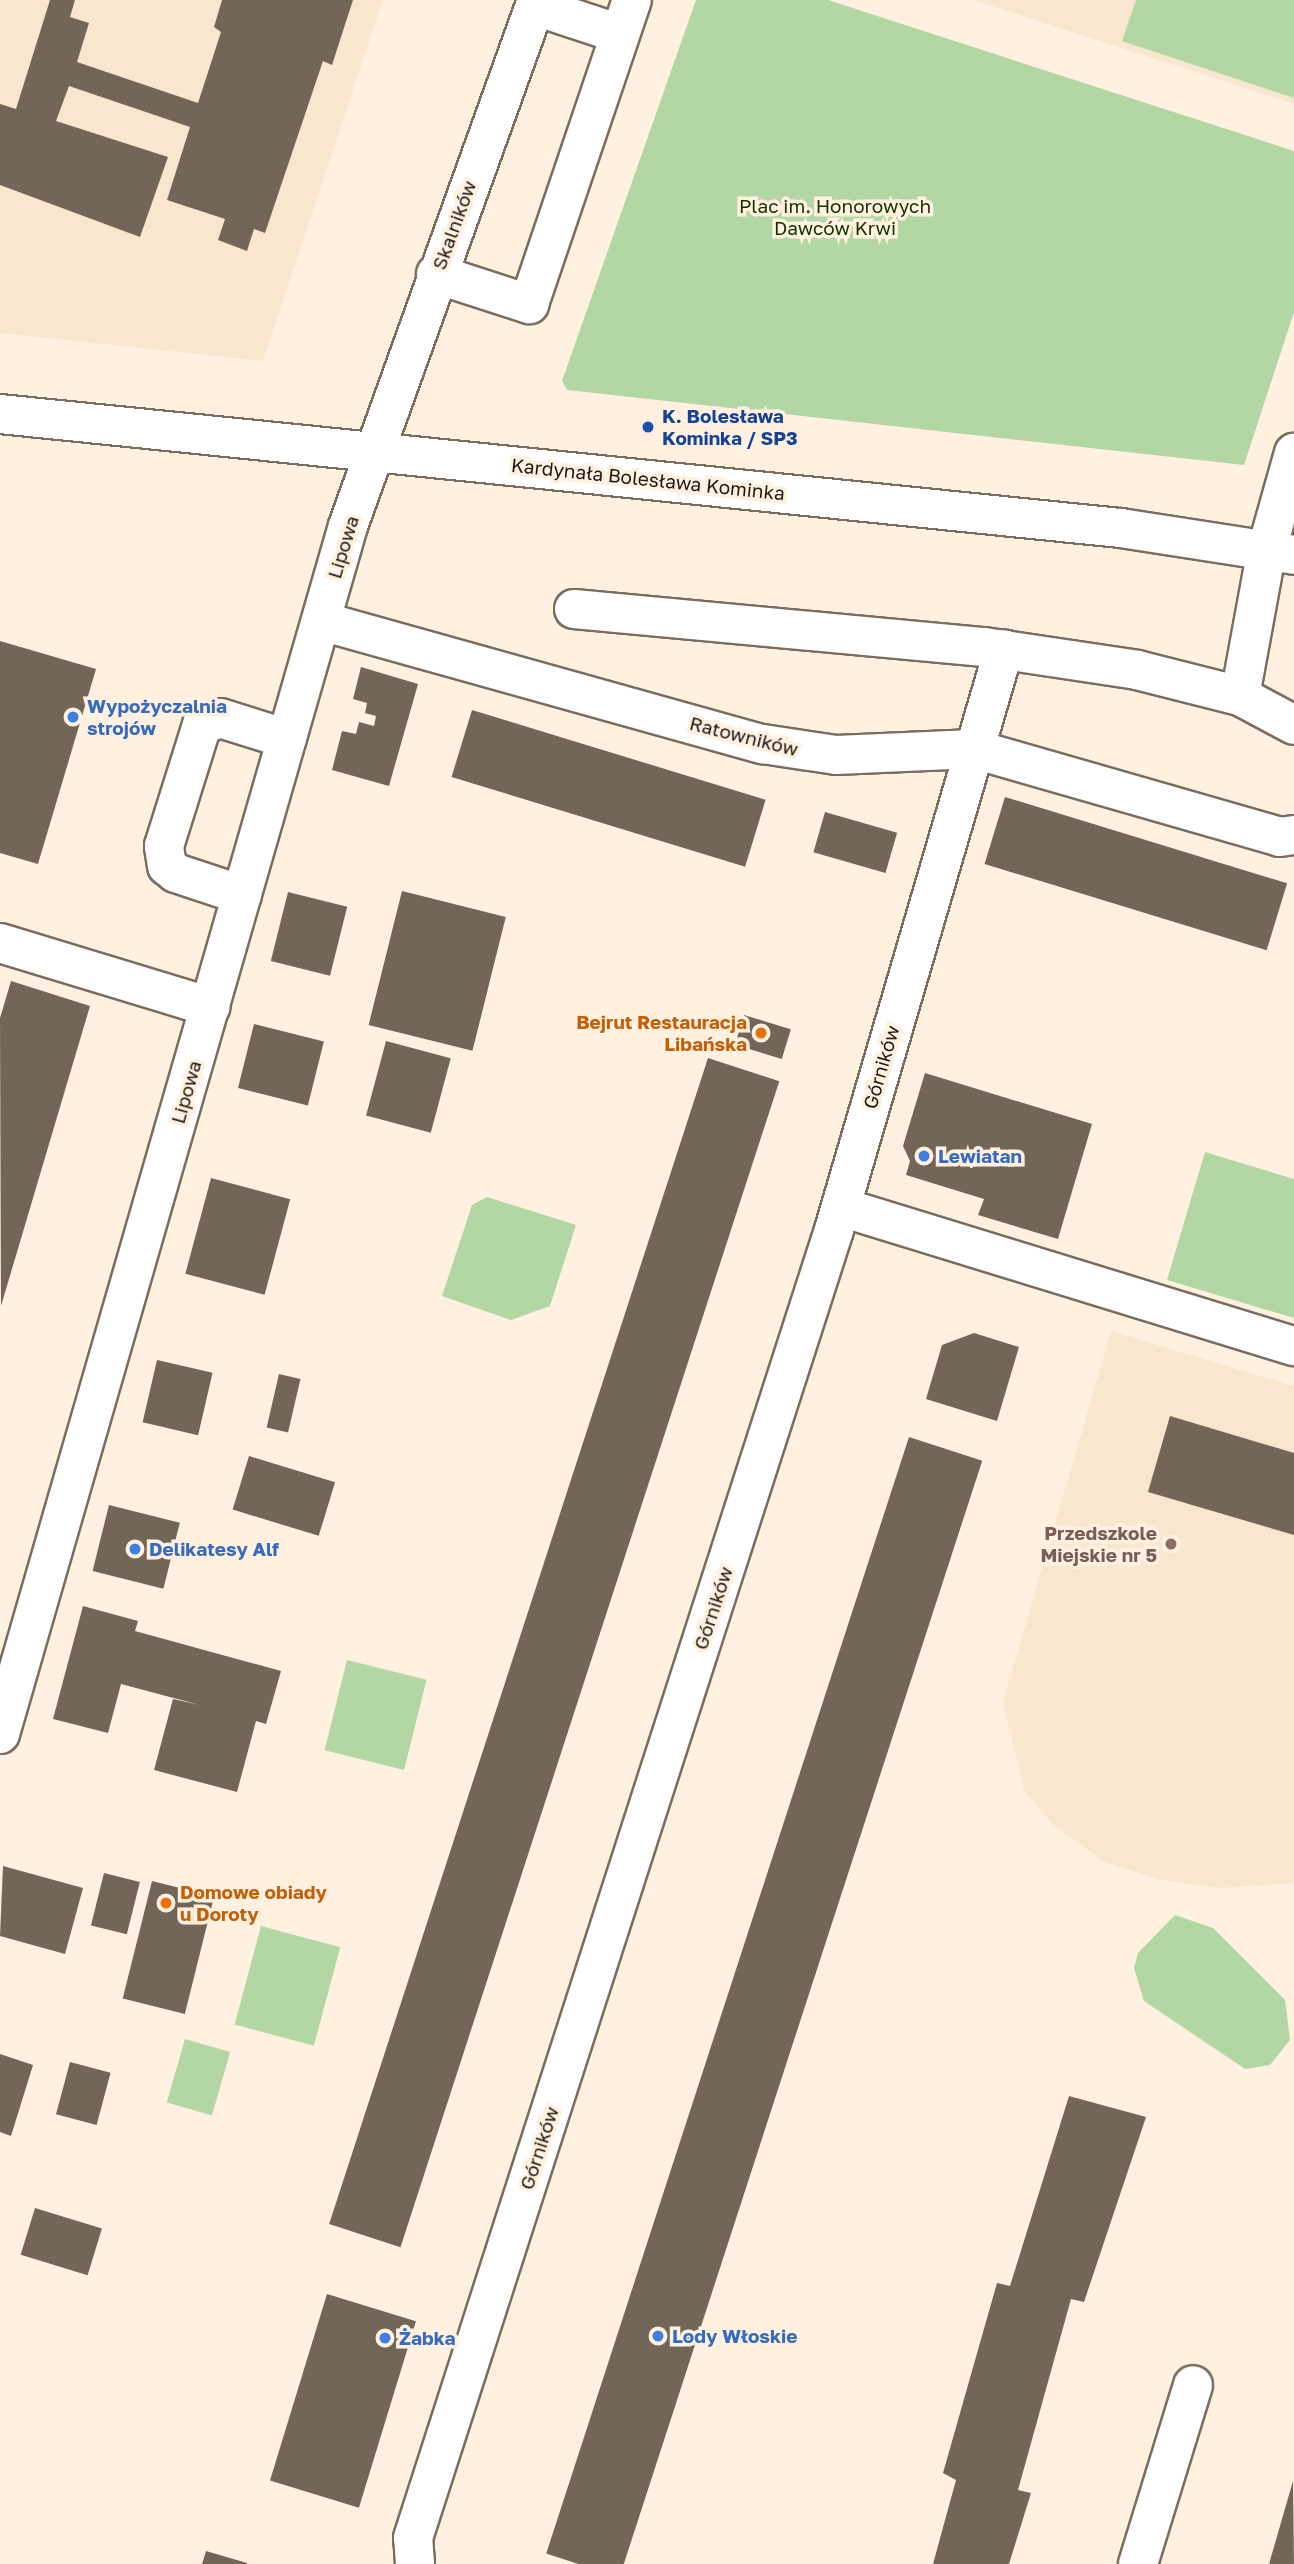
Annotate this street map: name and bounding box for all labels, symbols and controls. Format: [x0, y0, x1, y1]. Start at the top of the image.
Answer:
street label: Skalników [427, 177, 481, 273]
park label: Plac im. Honorowych Dawców Krwi [739, 195, 931, 239]
place label: K. Bolesława Kominka / SP3 [662, 405, 798, 449]
marker: K. Bolesława Kominka / SP3 [640, 419, 656, 435]
street label: Kardynała Bolesława Kominka [510, 453, 786, 505]
street label: Lipowa [323, 513, 363, 581]
place label: Wypożyczalnia strojów [87, 695, 227, 739]
marker: Wypożyczalnia strojów [65, 709, 81, 725]
street label: Ratowników [687, 711, 801, 761]
place label: Bejrut Restauracja Libańska [576, 1011, 747, 1055]
street label: Górników [858, 1023, 904, 1111]
marker: Bejrut Restauracja Libańska [753, 1025, 769, 1041]
street label: Lipowa [166, 1058, 206, 1126]
place label: Lewiatan [938, 1145, 1022, 1167]
marker: Lewiatan [916, 1148, 932, 1164]
place label: Przedszkole Miejskie nr 5 [1040, 1522, 1157, 1566]
marker: Przedszkole Miejskie nr 5 [1163, 1536, 1179, 1552]
place label: Delikatesy Alf [149, 1538, 279, 1560]
marker: Delikatesy Alf [127, 1541, 143, 1557]
street label: Górników [689, 1564, 737, 1652]
place label: Domowe obiady u Doroty [180, 1881, 327, 1925]
marker: Domowe obiady u Doroty [158, 1895, 174, 1911]
street label: Górników [515, 2104, 563, 2192]
place label: Lody Włoskie [672, 2325, 797, 2347]
place label: Żabka [399, 2327, 456, 2349]
marker: Lody Włoskie [650, 2328, 666, 2344]
marker: Żabka [377, 2330, 393, 2346]

